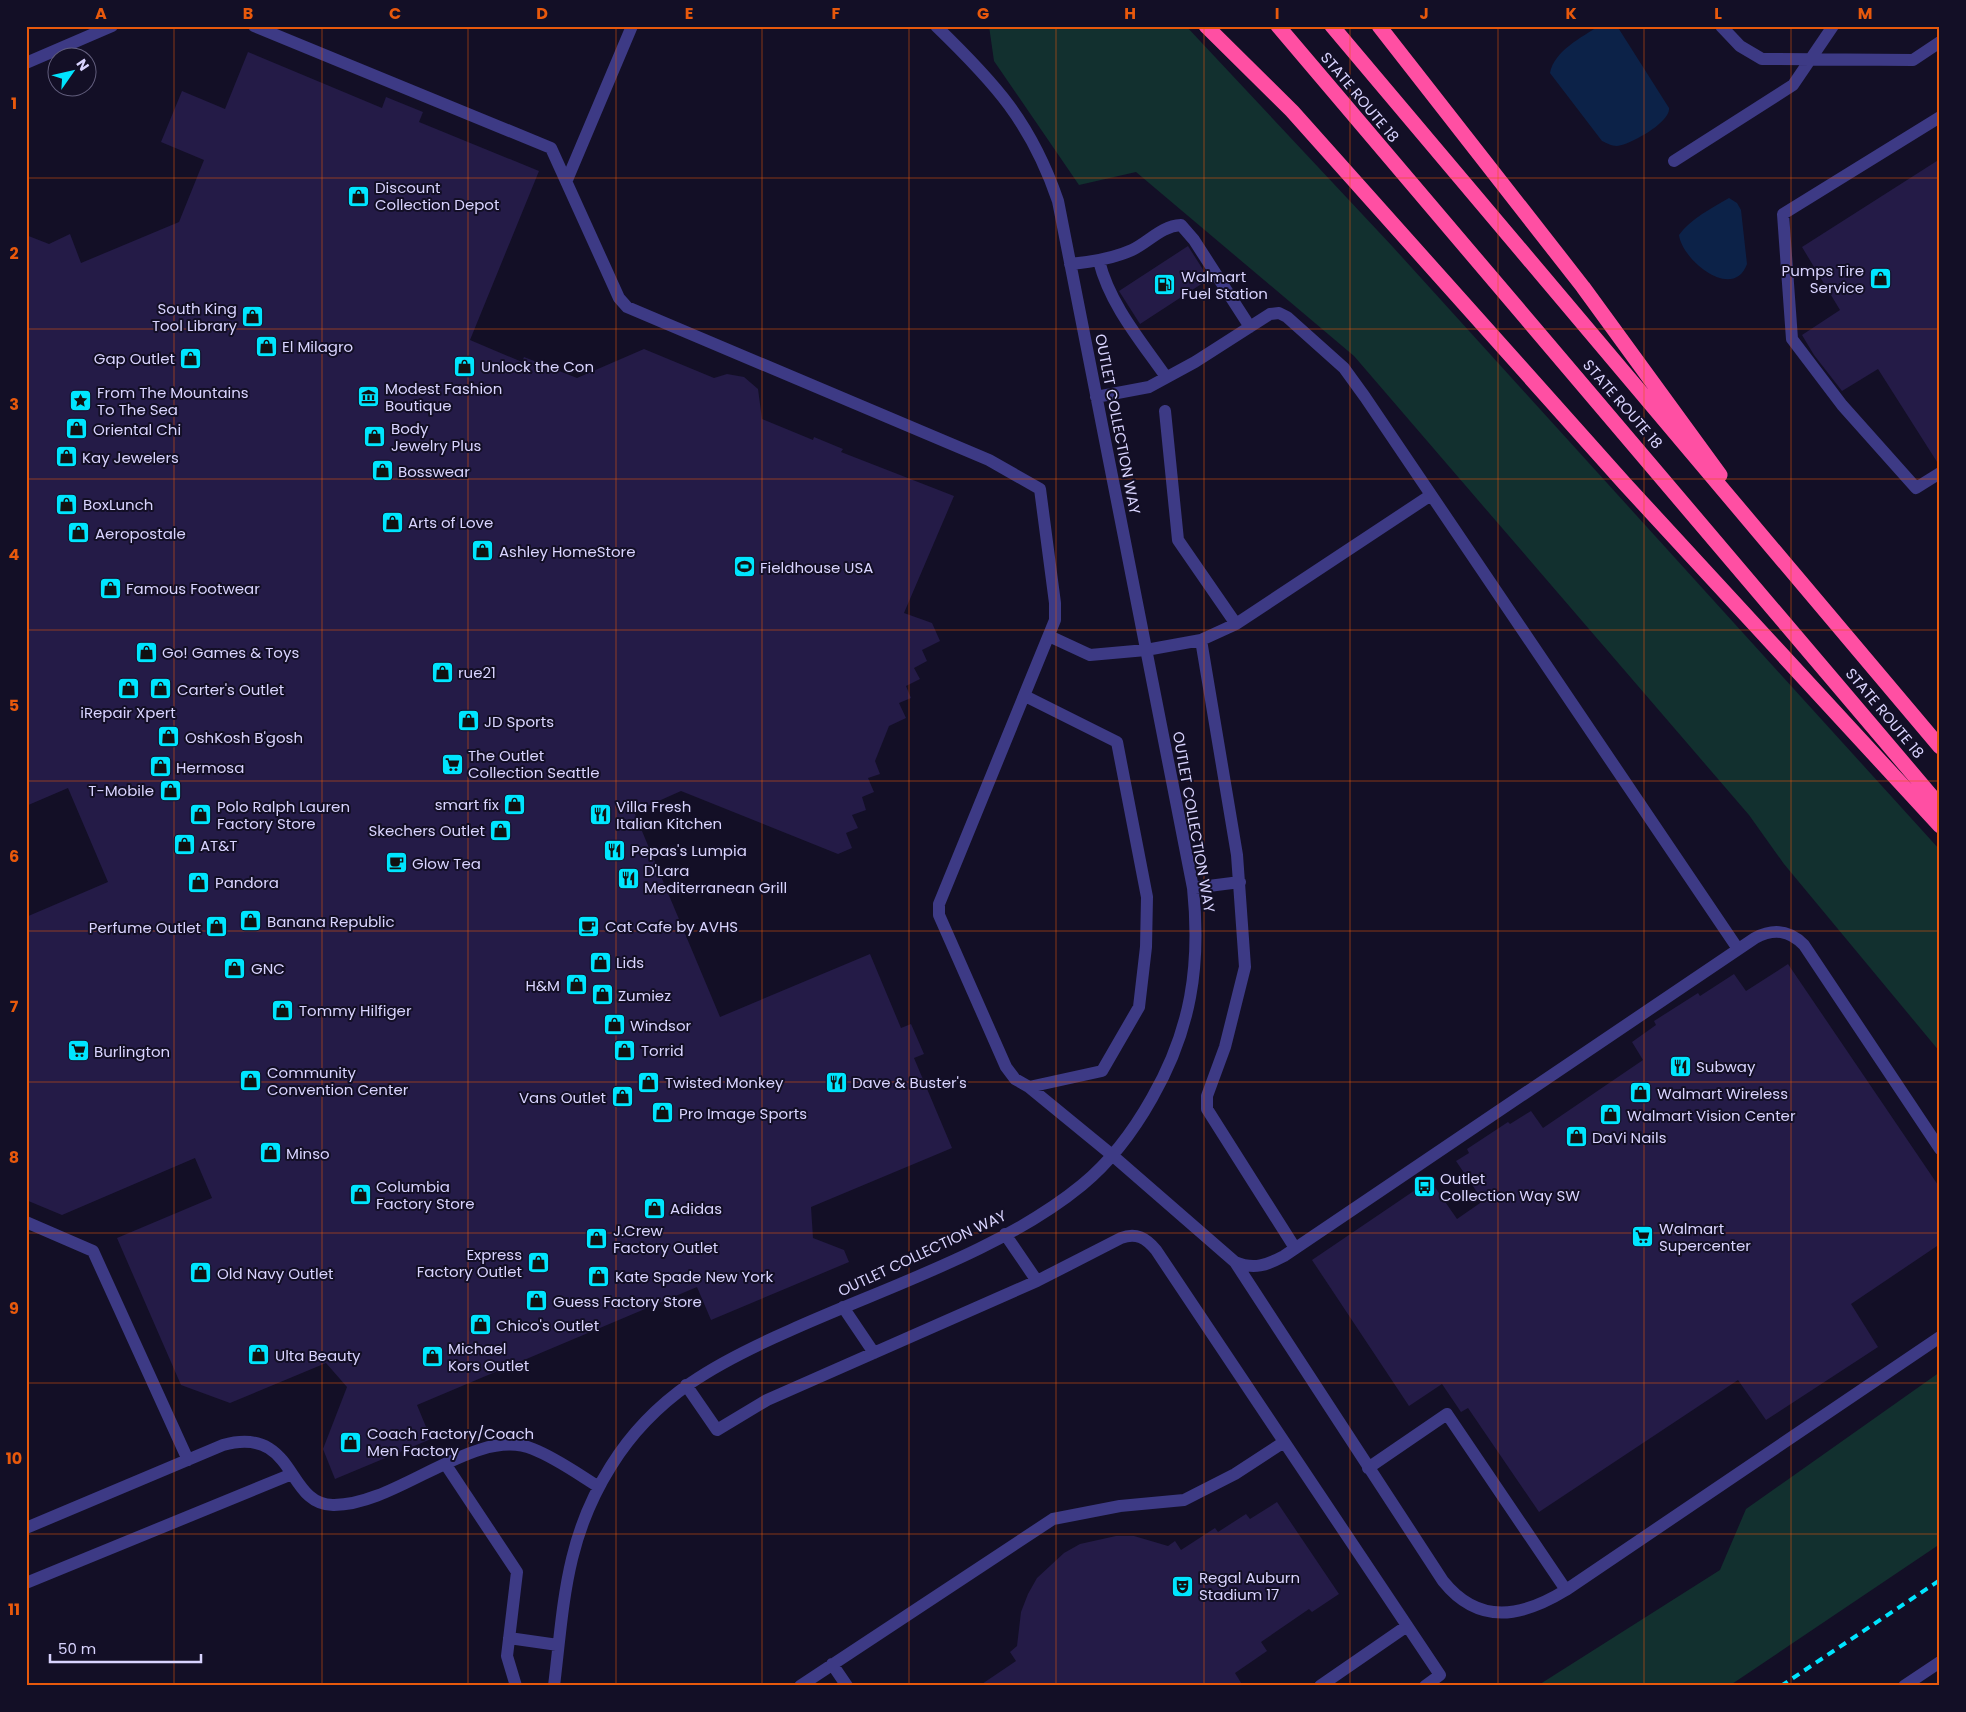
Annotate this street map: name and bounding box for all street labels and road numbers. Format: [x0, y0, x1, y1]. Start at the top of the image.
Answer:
street label: STATE ROUTE 18 [1316, 47, 1404, 147]
street label: OUTLET COLLECTION WAY [1090, 332, 1146, 516]
street label: STATE ROUTE 18 [1578, 355, 1668, 453]
street label: STATE ROUTE 18 [1841, 663, 1929, 763]
street label: OUTLET COLLECTION WAY [1168, 730, 1220, 914]
street label: OUTLET COLLECTION WAY [834, 1205, 1010, 1301]

